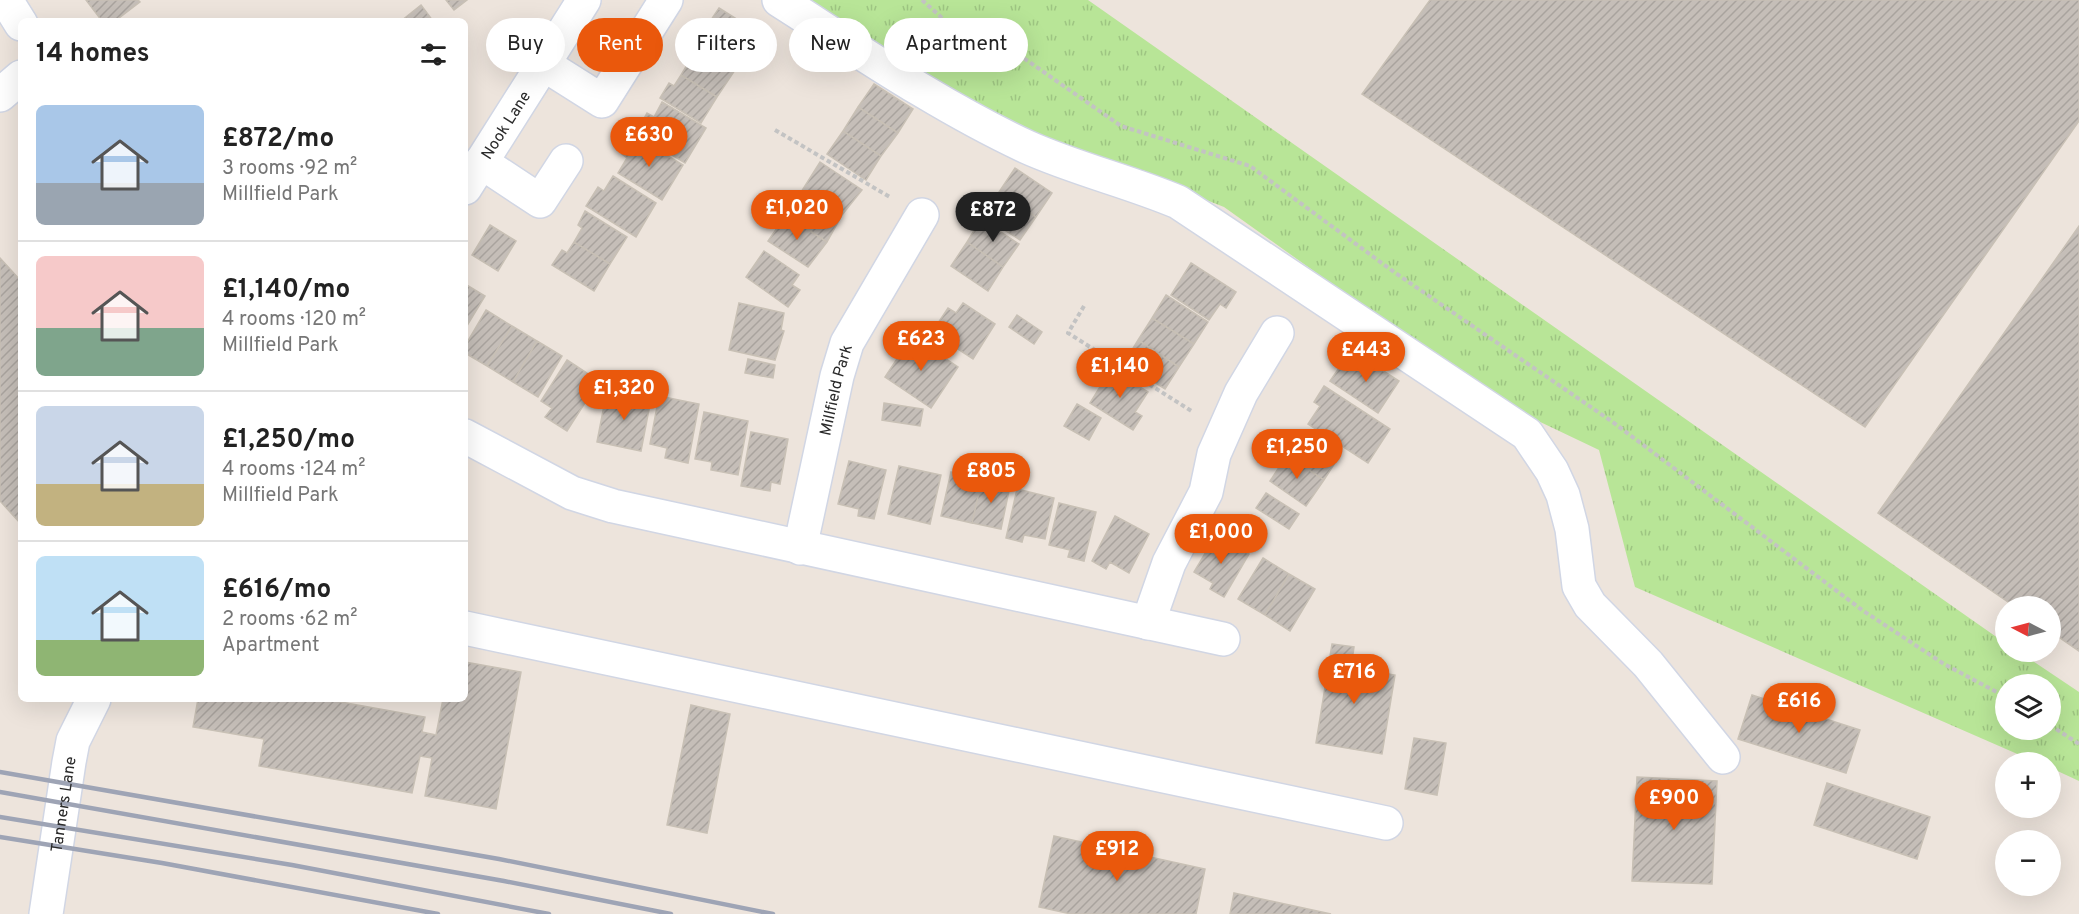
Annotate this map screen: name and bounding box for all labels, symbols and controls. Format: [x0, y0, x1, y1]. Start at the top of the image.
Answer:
chip: Buy [486, 18, 565, 72]
chip: Rent [577, 18, 663, 72]
chip: Filters [675, 18, 777, 72]
chip: New [789, 18, 872, 72]
chip: Apartment [884, 18, 1028, 72]
text: 14 homes [36, 38, 150, 71]
icon: filters [417, 38, 450, 71]
street label: Nook Lane [478, 88, 536, 164]
pin: £630 [613, 117, 685, 168]
text: £872/mo [222, 123, 334, 156]
text: £630 [624, 123, 674, 149]
icon: home [84, 129, 156, 201]
text: 3 rooms · 92 m² [222, 156, 357, 182]
text: Millfield Park [222, 182, 339, 208]
pin: £1,020 [748, 190, 846, 241]
pin: £872 [957, 192, 1029, 243]
text: £1,020 [765, 196, 829, 222]
text: £872 [970, 198, 1016, 224]
text: £1,140/mo [222, 274, 350, 307]
icon: home [84, 280, 156, 352]
text: 4 rooms · 120 m² [222, 307, 366, 333]
pin: £623 [885, 321, 957, 372]
text: £623 [897, 327, 945, 353]
pin: £443 [1330, 332, 1402, 383]
text: Millfield Park [222, 333, 339, 359]
text: £443 [1341, 338, 1391, 364]
street label: Millfield Park [816, 342, 858, 438]
pin: £1,140 [1071, 348, 1169, 399]
text: £1,140 [1090, 354, 1150, 380]
pin: £1,320 [575, 370, 673, 421]
text: £1,320 [593, 376, 655, 402]
text: £1,250/mo [222, 424, 355, 457]
pin: £1,250 [1248, 429, 1346, 480]
icon: home [84, 430, 156, 502]
text: £1,250 [1266, 435, 1328, 461]
pin: £805 [955, 453, 1027, 504]
text: 4 rooms · 124 m² [222, 457, 365, 483]
text: £805 [966, 459, 1016, 485]
text: Millfield Park [222, 483, 339, 509]
pin: £1,000 [1172, 514, 1270, 565]
text: £1,000 [1189, 520, 1253, 546]
text: £616/mo [222, 574, 331, 607]
icon: home [84, 580, 156, 652]
north arrow [1995, 596, 2061, 662]
map controls [1995, 596, 2061, 896]
text: 2 rooms · 62 m² [222, 607, 358, 633]
text: Apartment [222, 633, 320, 659]
pin: £716 [1318, 654, 1390, 705]
text: £716 [1332, 660, 1376, 686]
button: layers [1995, 674, 2061, 740]
pin: £616 [1763, 683, 1835, 734]
text: £616 [1777, 689, 1821, 715]
button: + [1995, 752, 2061, 818]
street label: Tanners Lane [47, 755, 82, 854]
pin: £900 [1638, 780, 1710, 831]
text: £900 [1649, 786, 1699, 812]
button: − [1995, 830, 2061, 896]
pin: £912 [1081, 831, 1153, 882]
text: £912 [1095, 837, 1139, 863]

